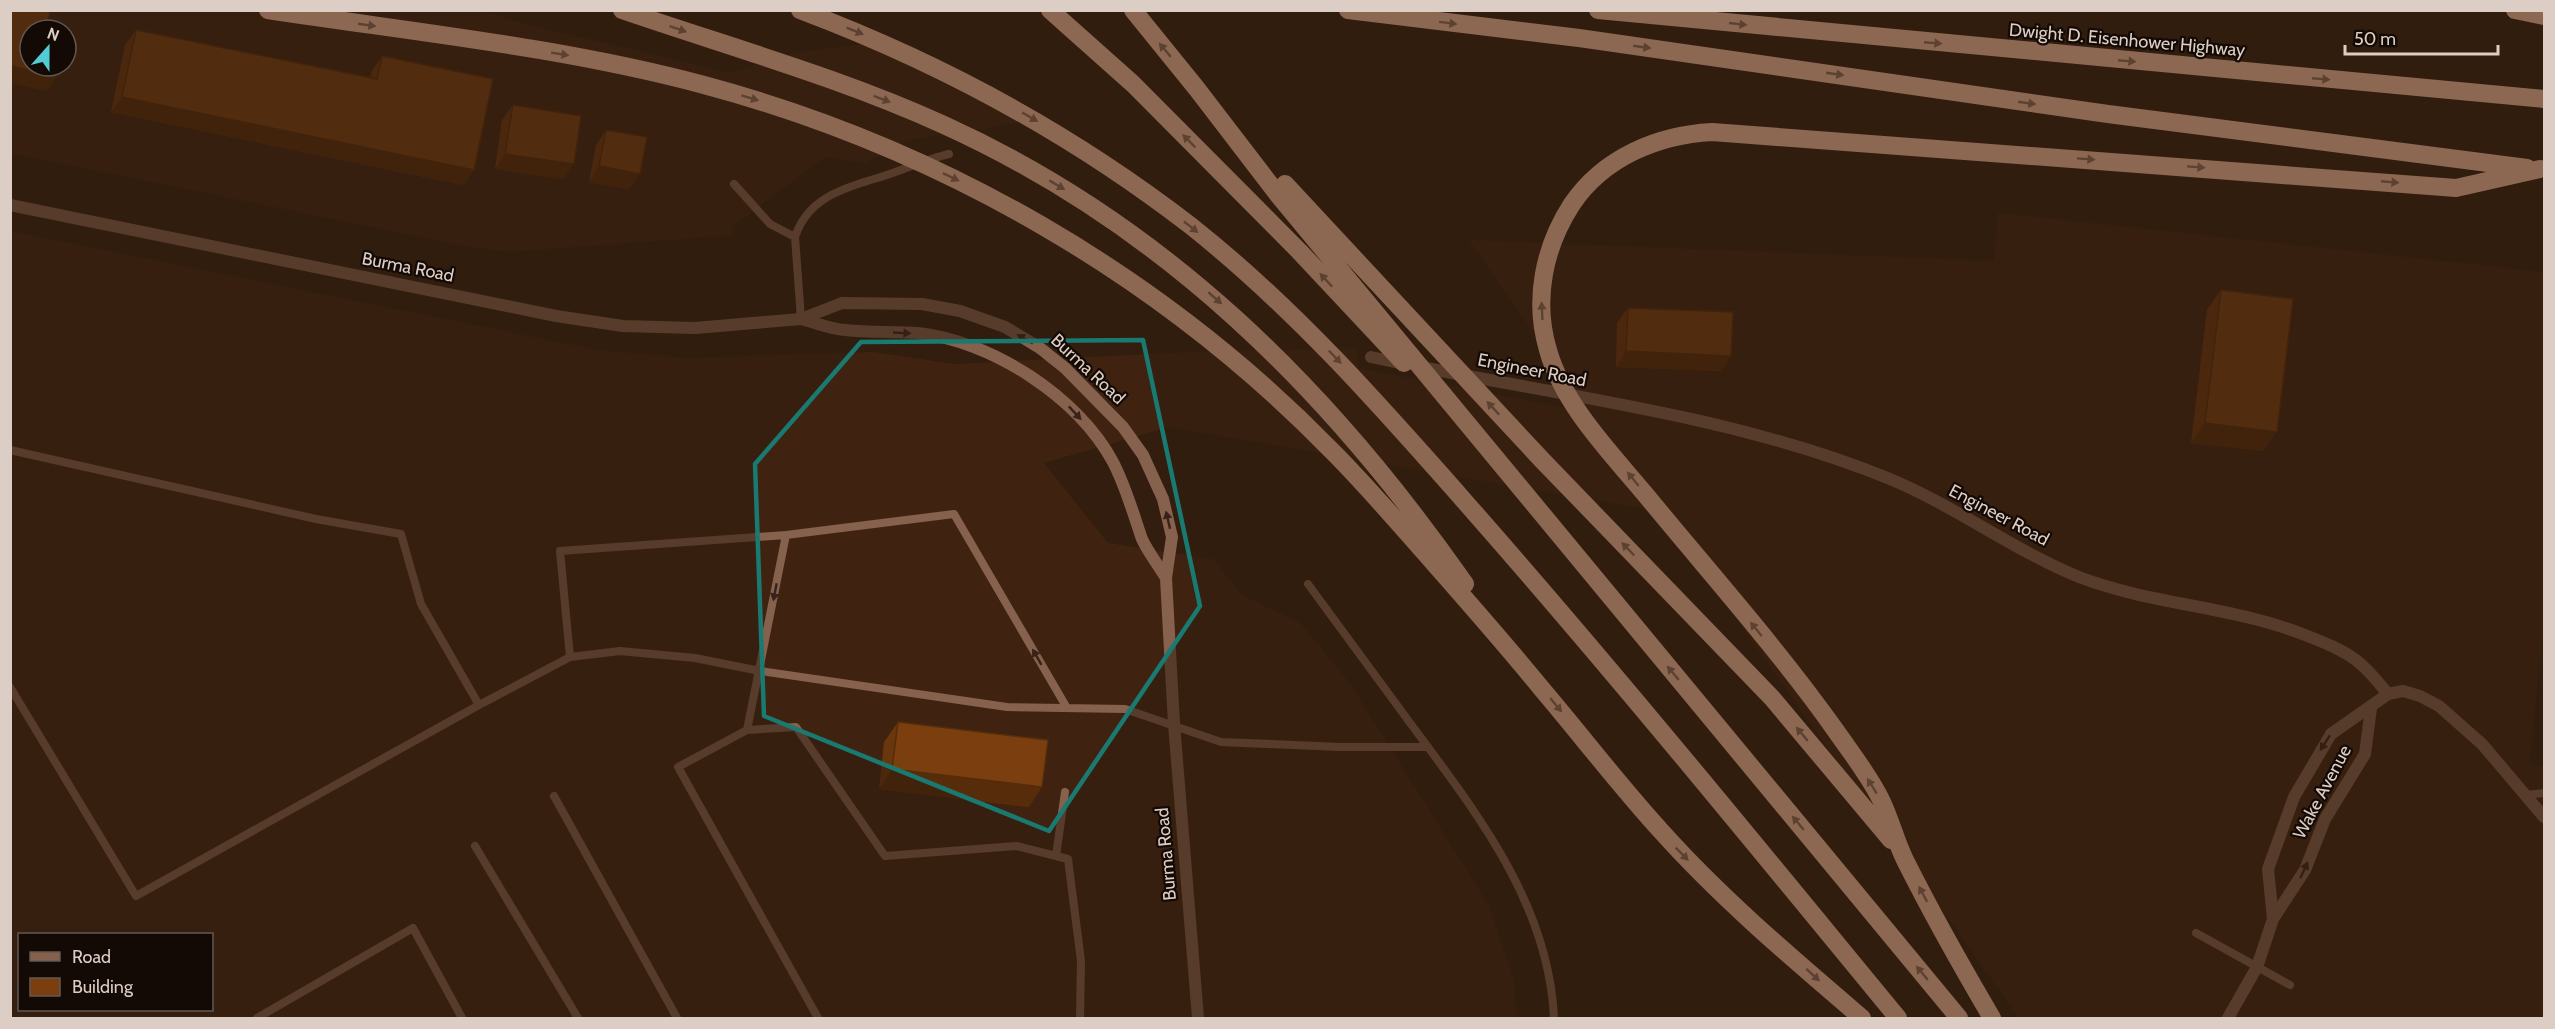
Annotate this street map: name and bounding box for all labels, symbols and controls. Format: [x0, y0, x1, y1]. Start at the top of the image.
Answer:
north arrow [18, 18, 78, 78]
one-way arrow [1439, 18, 1458, 28]
scale bar [2345, 18, 2498, 56]
one-way arrow [1729, 19, 1748, 29]
street label: Dwight D. Eisenhower Highway [2008, 19, 2246, 61]
one-way arrow [358, 21, 377, 30]
text: N [45, 24, 62, 45]
one-way arrow [669, 25, 687, 35]
one-way arrow [846, 26, 864, 36]
text: 50 m [2354, 28, 2396, 50]
one-way arrow [1923, 38, 1942, 47]
one-way arrow [1159, 42, 1172, 57]
one-way arrow [1632, 42, 1651, 51]
one-way arrow [551, 50, 570, 59]
one-way arrow [2117, 56, 2136, 66]
one-way arrow [1825, 70, 1844, 79]
one-way arrow [2311, 74, 2330, 84]
one-way arrow [741, 94, 759, 103]
one-way arrow [873, 95, 891, 105]
one-way arrow [2018, 98, 2037, 107]
one-way arrow [1021, 112, 1038, 122]
one-way arrow [1182, 134, 1197, 148]
one-way arrow [2077, 154, 2096, 164]
one-way arrow [2186, 162, 2205, 172]
one-way arrow [942, 173, 959, 182]
one-way arrow [2381, 178, 2400, 187]
one-way arrow [1049, 179, 1065, 190]
one-way arrow [1183, 220, 1199, 233]
street label: Burma Road [360, 247, 456, 287]
one-way arrow [1320, 273, 1334, 287]
one-way arrow [1207, 291, 1222, 304]
one-way arrow [1537, 301, 1546, 320]
one-way arrow [893, 328, 912, 337]
street label: Burma Road [1046, 329, 1130, 409]
one-way arrow [1016, 334, 1033, 344]
street label: Engineer Road [1476, 349, 1588, 391]
one-way arrow [1328, 350, 1342, 364]
one-way arrow [1486, 400, 1500, 415]
one-way arrow [1067, 405, 1081, 419]
one-way arrow [1627, 471, 1639, 486]
street label: Engineer Road [1945, 479, 2053, 551]
one-way arrow [1163, 510, 1172, 529]
one-way arrow [1621, 542, 1635, 556]
one-way arrow [770, 583, 779, 602]
one-way arrow [1751, 622, 1763, 637]
one-way arrow [1032, 648, 1042, 665]
one-way arrow [1668, 665, 1680, 680]
one-way arrow [1549, 697, 1562, 712]
one-way arrow [1796, 727, 1809, 742]
one-way arrow [2320, 735, 2331, 751]
street label: Wake Avenue [2288, 741, 2356, 843]
one-way arrow [1867, 778, 1878, 794]
street label: Burma Road [1151, 807, 1181, 901]
one-way arrow [1791, 815, 1804, 831]
one-way arrow [1675, 846, 1689, 860]
one-way arrow [2299, 861, 2309, 879]
one-way arrow [1918, 885, 1928, 902]
legend [18, 933, 213, 1011]
text: Road [72, 946, 111, 968]
one-way arrow [1915, 965, 1928, 981]
one-way arrow [1805, 968, 1820, 982]
text: Building [72, 976, 134, 998]

